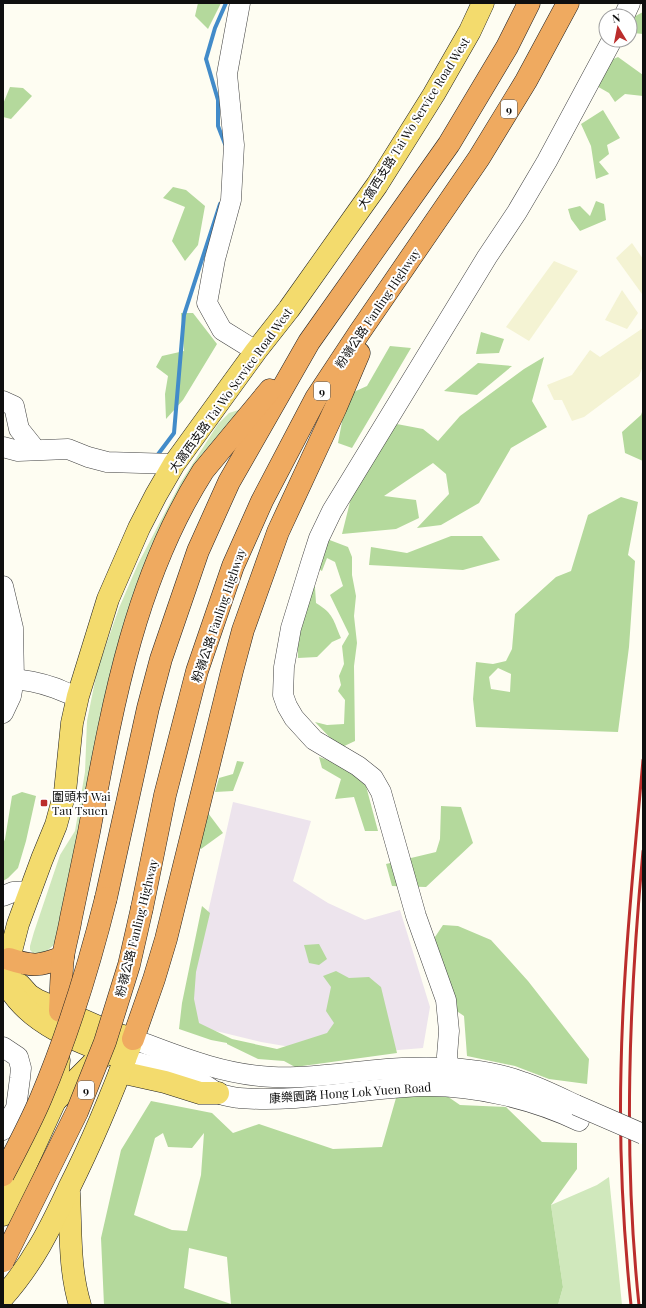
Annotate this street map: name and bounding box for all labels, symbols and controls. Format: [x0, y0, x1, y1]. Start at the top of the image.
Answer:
north arrow [598, 8, 638, 48]
text: N [611, 10, 621, 26]
street label: 大窩西支路 Tai Wo Service Road West [353, 33, 473, 212]
road number: 9 [501, 100, 517, 118]
street label: 粉嶺公路 Fanling Highway [331, 245, 423, 371]
street label: 大窩西支路 Tai Wo Service Road West [165, 304, 296, 475]
road number: 9 [314, 382, 330, 400]
street label: 粉嶺公路 Fanling Highway [187, 546, 249, 684]
place label: 圍頭村 Wai Tau Tsuen [52, 788, 111, 818]
marker: 圍頭村 Wai Tau Tsuen [39, 798, 49, 808]
street label: 粉嶺公路 Fanling Highway [111, 858, 161, 998]
street label: 康樂園路 Hong Lok Yuen Road [268, 1078, 432, 1106]
road number: 9 [78, 1081, 94, 1099]

